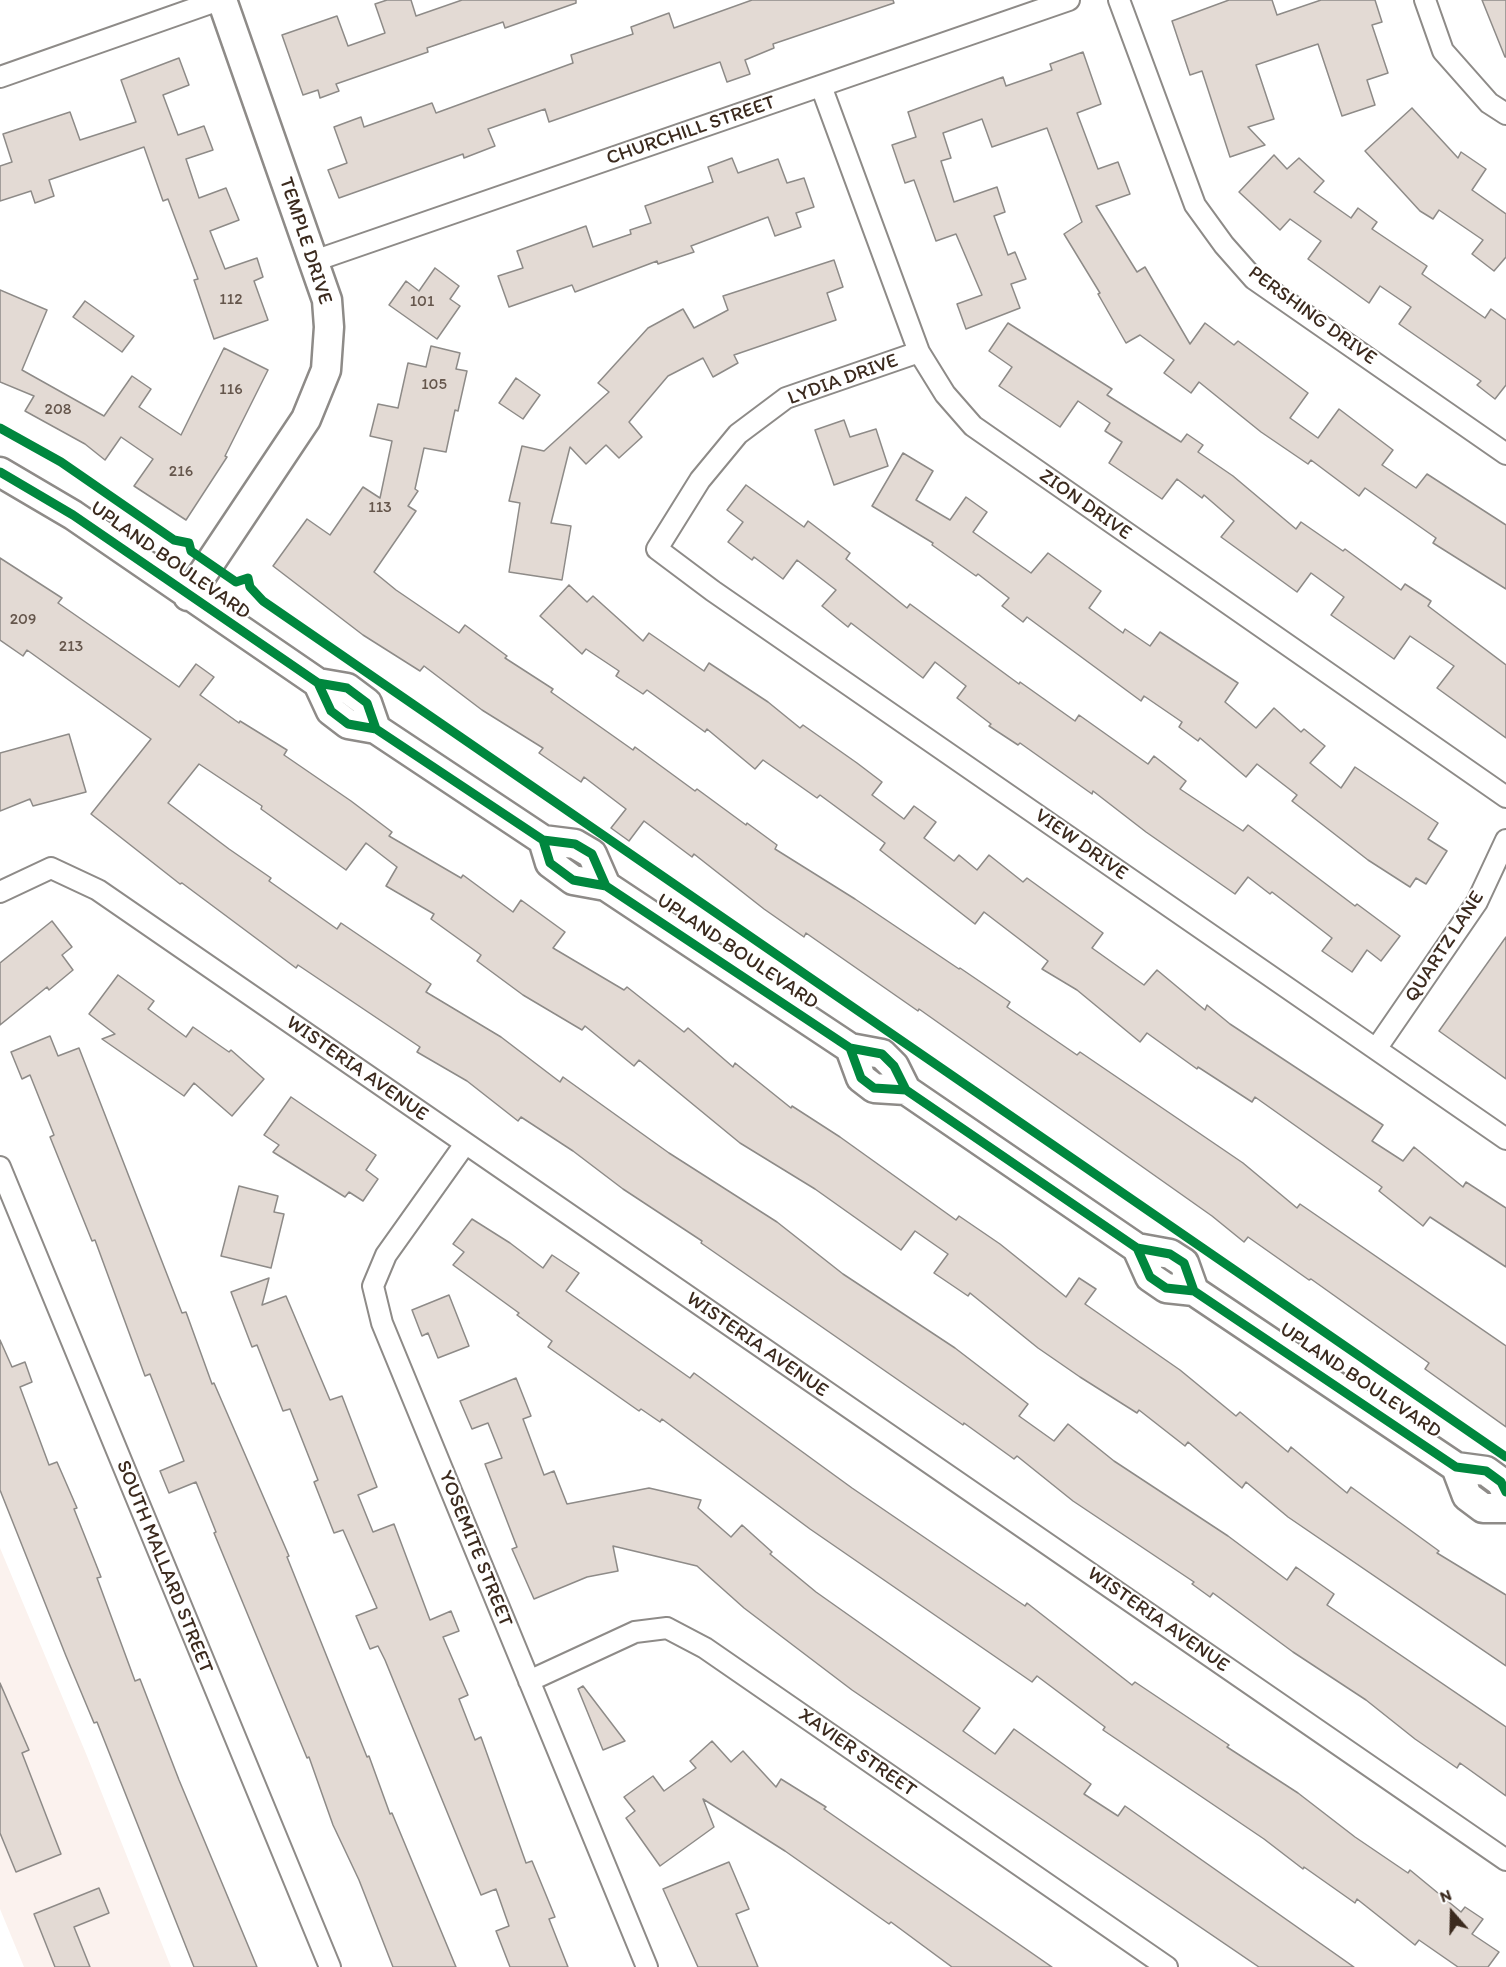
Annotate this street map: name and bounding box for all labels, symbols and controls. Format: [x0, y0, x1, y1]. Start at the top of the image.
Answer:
street label: CHURCHILL STREET [603, 91, 779, 171]
street label: TEMPLE DRIVE [273, 175, 337, 307]
street label: PERSHING DRIVE [1243, 261, 1381, 371]
house number: 112 [219, 290, 243, 310]
house number: 101 [410, 292, 434, 312]
street label: LYDIA DRIVE [785, 349, 901, 411]
house number: 105 [421, 375, 447, 395]
house number: 116 [219, 380, 243, 400]
house number: 208 [44, 400, 72, 420]
house number: 216 [169, 462, 193, 482]
street label: ZION DRIVE [1034, 464, 1136, 546]
street label: UPLAND BOULEVARD [85, 497, 255, 625]
house number: 113 [368, 498, 392, 518]
house number: 209 [10, 610, 36, 630]
house number: 213 [59, 637, 83, 657]
street label: VIEW DRIVE [1030, 804, 1132, 886]
street label: QUARTZ LANE [1400, 887, 1490, 1007]
street label: UPLAND BOULEVARD [652, 889, 822, 1015]
street label: WISTERIA AVENUE [281, 1011, 433, 1127]
street label: WISTERIA AVENUE [681, 1287, 833, 1403]
street label: UPLAND BOULEVARD [1275, 1318, 1445, 1444]
street label: SOUTH MALLARD STREET [110, 1457, 218, 1677]
street label: YOSEMITE STREET [433, 1467, 517, 1631]
street label: WISTERIA AVENUE [1082, 1562, 1234, 1678]
street label: XAVIER STREET [793, 1703, 921, 1803]
north arrow [1422, 1883, 1482, 1943]
text: N [1437, 1885, 1454, 1906]

